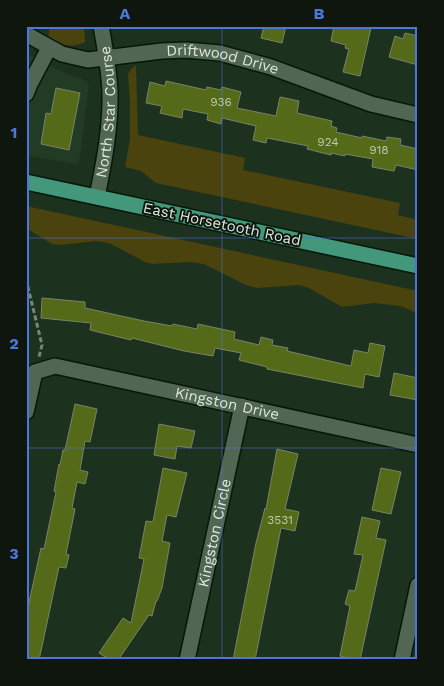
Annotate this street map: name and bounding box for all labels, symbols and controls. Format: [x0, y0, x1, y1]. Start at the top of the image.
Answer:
text: A [120, 4, 131, 23]
text: B [314, 4, 325, 23]
street label: Driftwood Drive [166, 41, 281, 78]
street label: North Star Course [92, 45, 119, 179]
house number: 936 [210, 95, 232, 109]
text: 1 [11, 123, 17, 142]
house number: 924 [317, 135, 339, 149]
house number: 918 [369, 143, 389, 157]
street label: East Horsetooth Road [141, 198, 303, 250]
text: 2 [9, 334, 19, 353]
street label: Kingston Drive [173, 383, 281, 424]
street label: Kingston Circle [194, 477, 235, 589]
house number: 3531 [267, 513, 293, 527]
text: 3 [9, 544, 19, 563]

